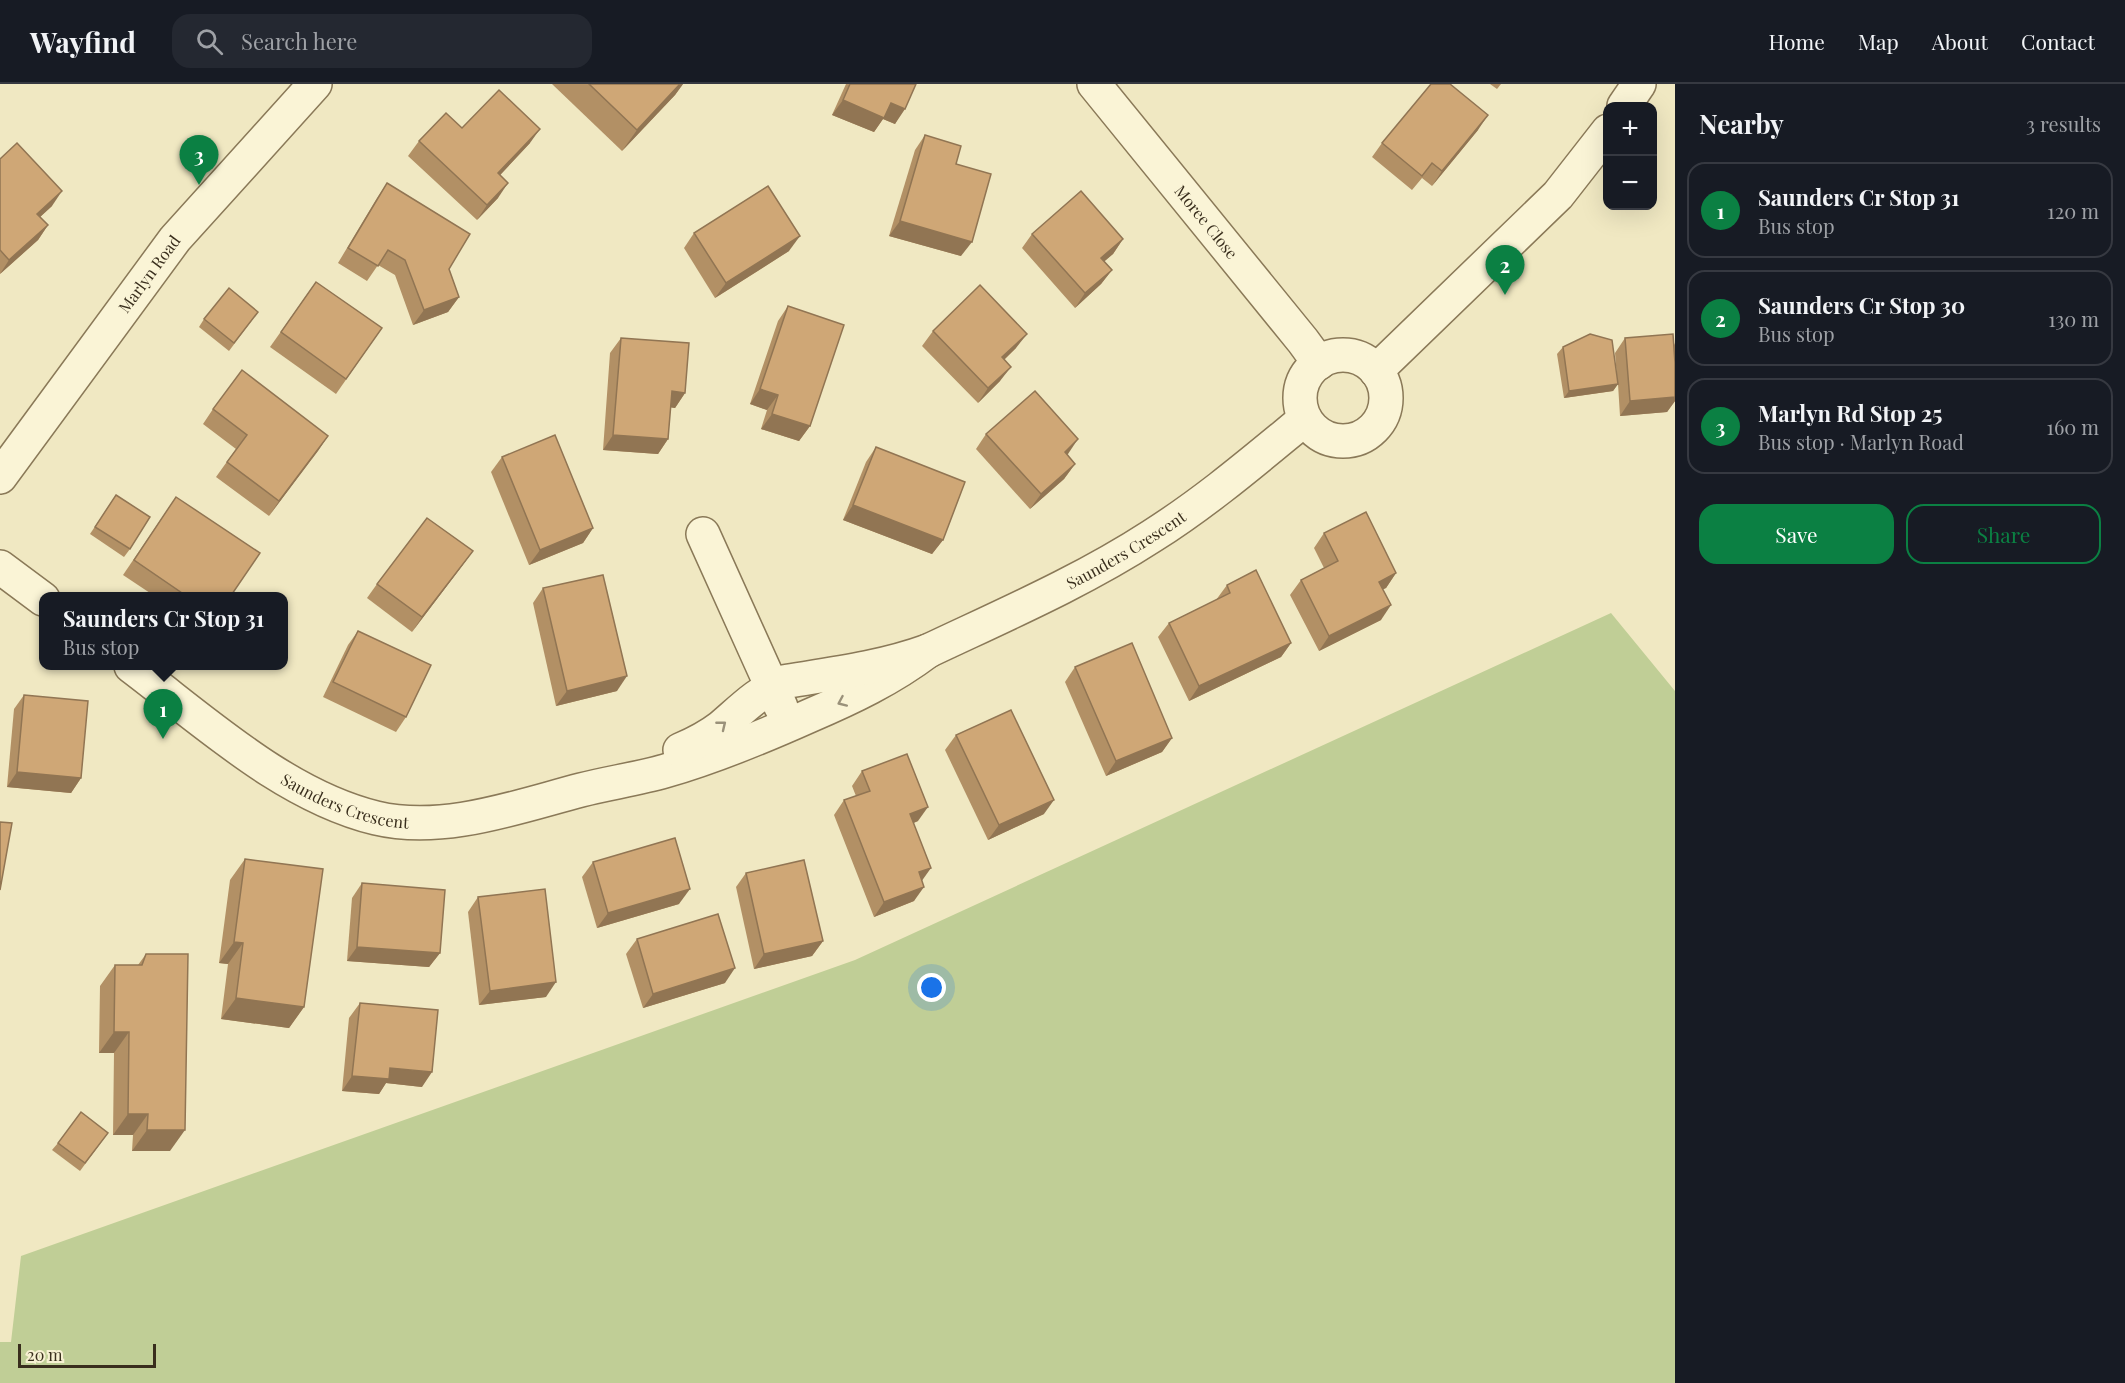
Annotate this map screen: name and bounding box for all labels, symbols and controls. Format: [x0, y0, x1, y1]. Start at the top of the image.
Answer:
search box [172, 14, 592, 68]
text: Wayfind [30, 23, 136, 60]
icon: search [193, 25, 226, 58]
text: Search here [241, 26, 357, 56]
text: Home [1769, 27, 1825, 55]
text: Map [1858, 27, 1899, 55]
text: About [1932, 27, 1988, 55]
text: Contact [2021, 27, 2095, 55]
map controls [1603, 102, 1657, 210]
button: + [1603, 102, 1657, 156]
text: Nearby [1699, 106, 1784, 141]
text: 3 results [2026, 110, 2101, 137]
pin: 3 [180, 135, 218, 185]
button: − [1603, 156, 1657, 210]
street label: Moree Close [1170, 181, 1243, 263]
text: Saunders Cr Stop 31 [1758, 182, 1959, 212]
text: 1 [1717, 197, 1724, 224]
text: 120 m [2047, 197, 2099, 224]
text: Bus stop [1758, 212, 1835, 239]
street label: Marlyn Road [113, 231, 184, 317]
pin: 2 [1486, 246, 1524, 295]
text: Saunders Cr Stop 30 [1758, 290, 1965, 320]
text: 2 [1715, 305, 1726, 332]
text: 130 m [2048, 305, 2099, 332]
text: Bus stop [1758, 320, 1835, 347]
text: Marlyn Rd Stop 25 [1758, 398, 1942, 428]
text: 3 [1716, 413, 1725, 440]
text: 160 m [2047, 413, 2099, 440]
text: Bus stop · Marlyn Road [1758, 428, 1964, 455]
button: Save [1699, 504, 1894, 564]
button: Share [1906, 504, 2101, 564]
street label: Saunders Crescent [1063, 506, 1190, 593]
popup [39, 592, 288, 670]
text: Saunders Cr Stop 31 [63, 603, 264, 633]
text: Bus stop [63, 633, 139, 660]
pin: 1 [144, 690, 182, 739]
one-way arrow [837, 695, 848, 707]
one-way arrow [715, 721, 726, 732]
street label: Saunders Crescent [277, 768, 410, 833]
your location [917, 973, 946, 1002]
scale bar [18, 1341, 156, 1368]
text: 20 m [27, 1344, 62, 1365]

